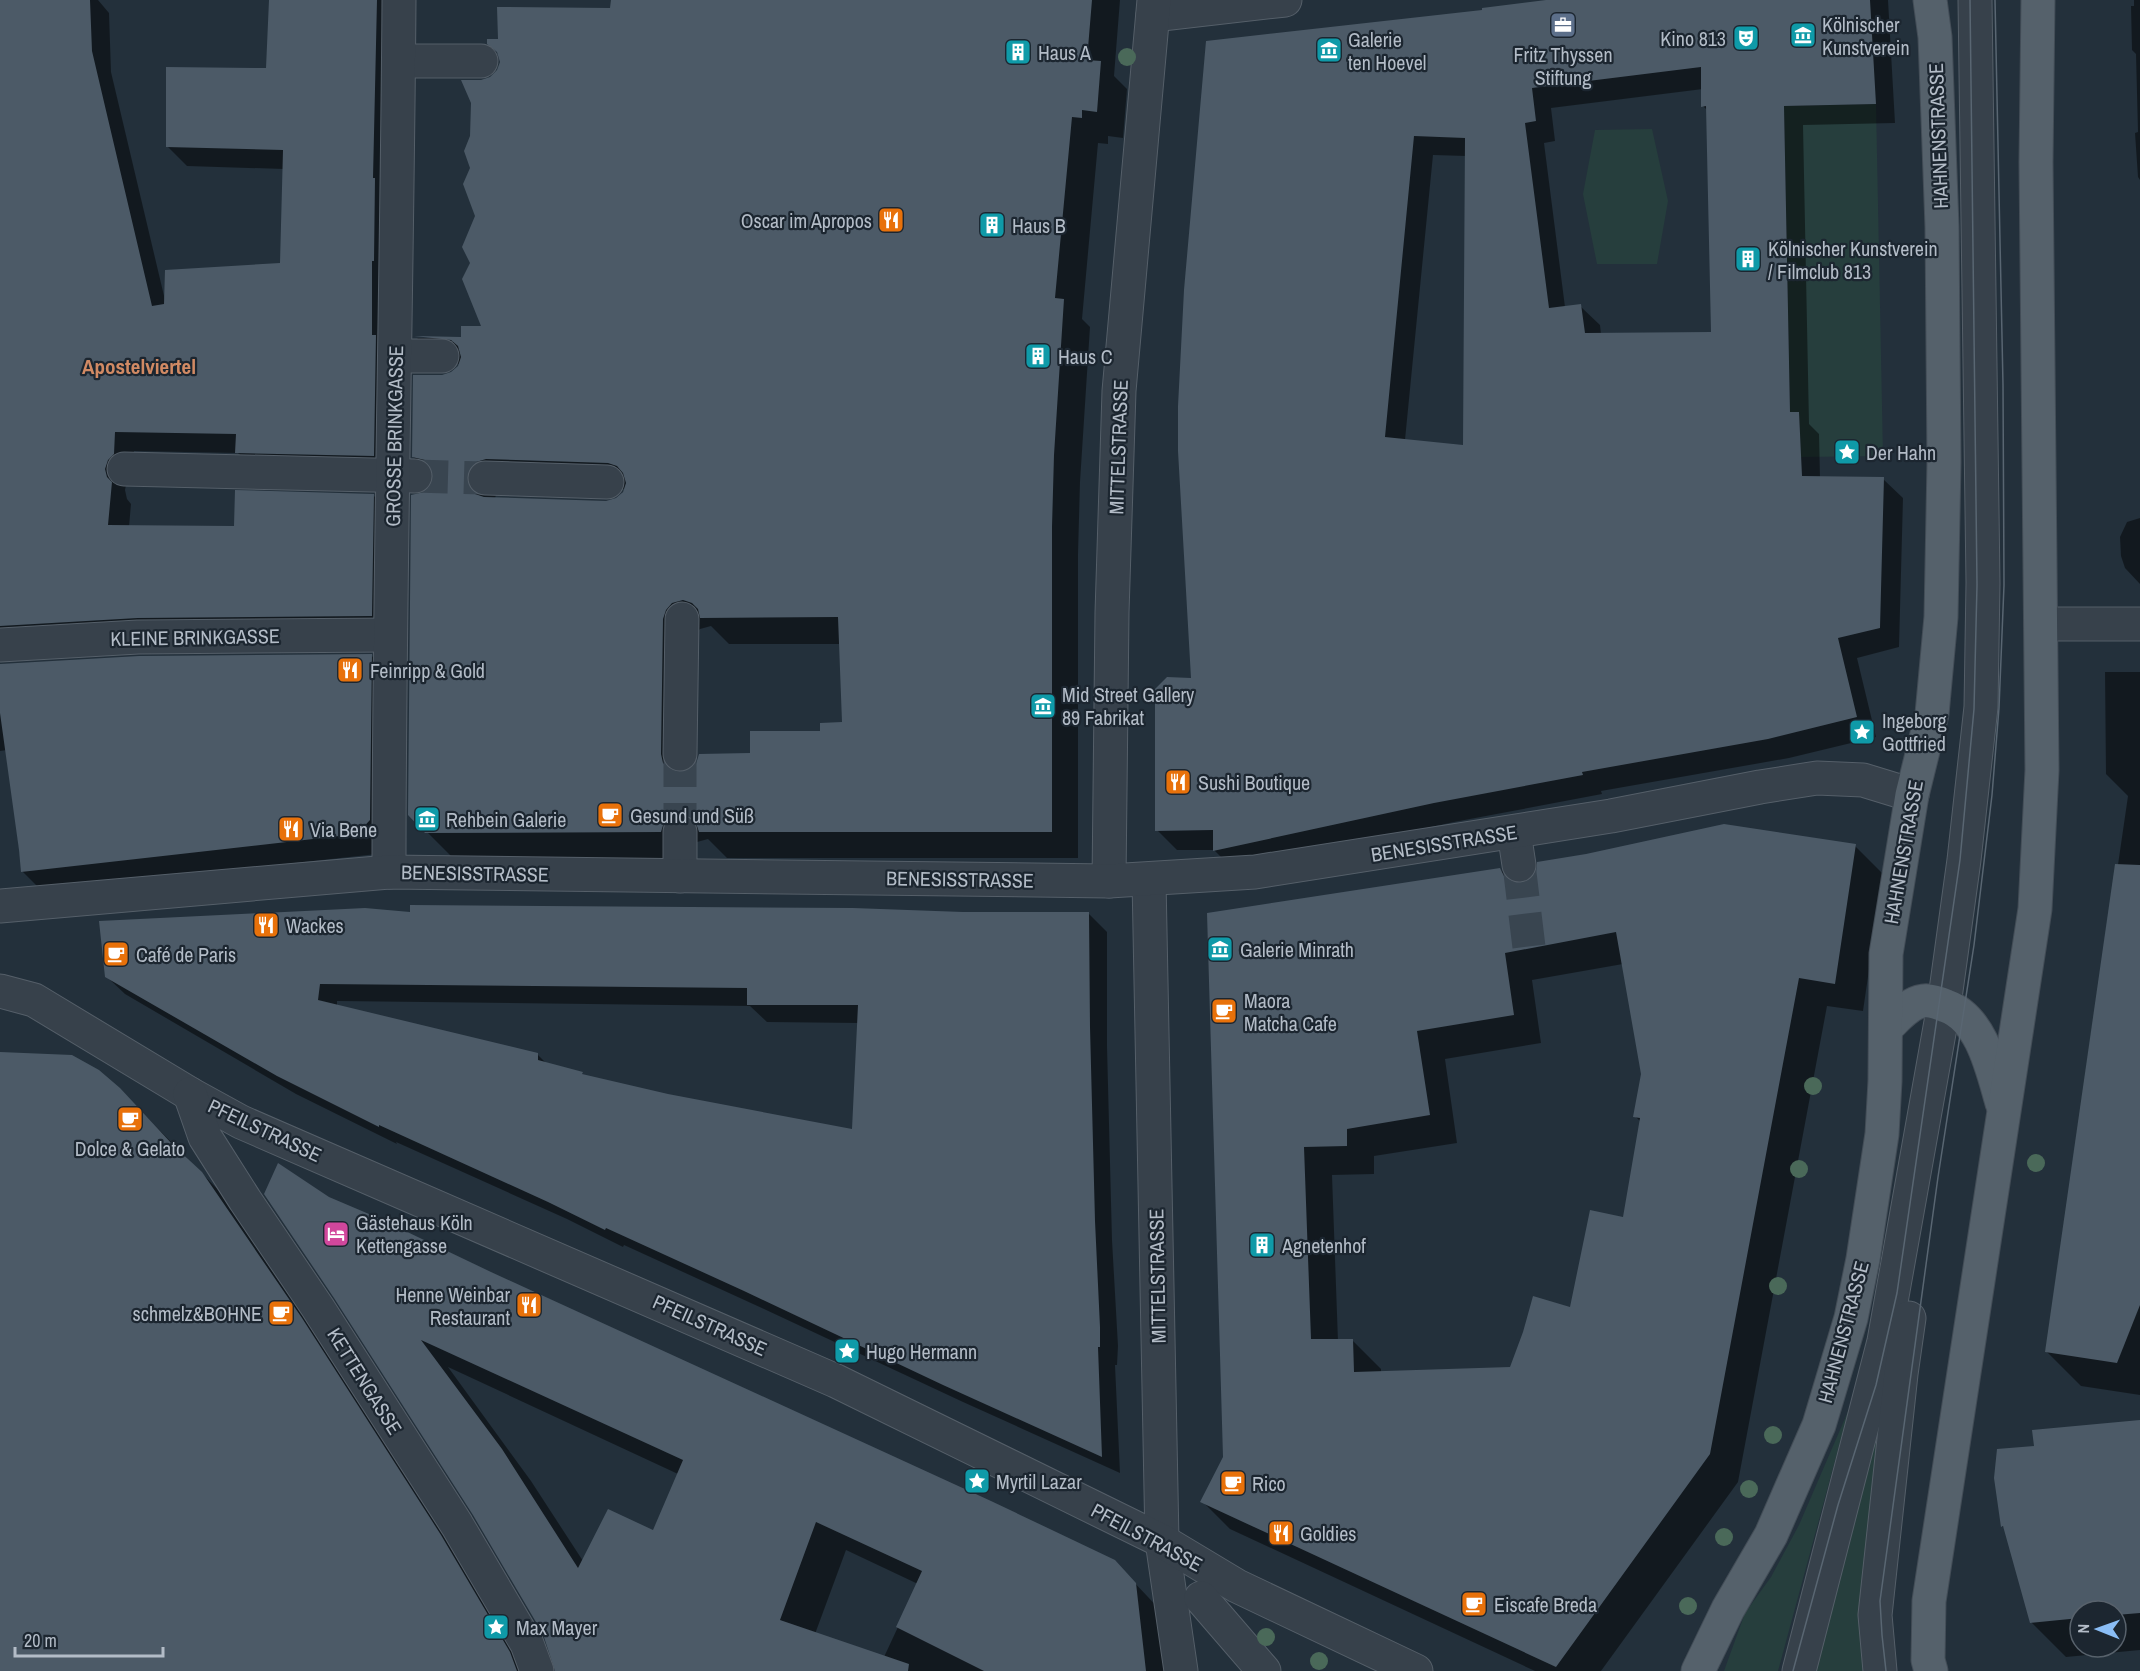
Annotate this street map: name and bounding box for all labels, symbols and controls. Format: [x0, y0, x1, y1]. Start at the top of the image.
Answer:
office icon: Fritz Thyssen Stiftung [1548, 10, 1578, 40]
place label: Kölnischer Kunstverein [1822, 11, 1910, 61]
museum icon: Kölnischer Kunstverein [1788, 20, 1818, 50]
theatre icon: Kino 813 [1731, 23, 1761, 53]
place label: Kino 813 [1660, 25, 1726, 52]
place label: Galerie ten Hoevel [1348, 26, 1426, 76]
museum icon: Galerie ten Hoevel [1314, 35, 1344, 65]
building icon: Haus A [1003, 37, 1033, 67]
place label: Haus A [1038, 39, 1091, 66]
place label: Fritz Thyssen Stiftung [1513, 41, 1613, 91]
street label: HAHNENSTRASSE [1922, 63, 1954, 209]
restaurant icon: Oscar im Apropos [876, 205, 906, 235]
place label: Oscar im Apropos [741, 207, 872, 234]
building icon: Haus B [977, 210, 1007, 240]
place label: Haus B [1012, 212, 1066, 239]
place label: Kölnischer Kunstverein / Filmclub 813 [1768, 235, 1938, 285]
building icon: Kölnischer Kunstverein / Filmclub 813 [1733, 244, 1763, 274]
building icon: Haus C [1023, 341, 1053, 371]
place label: Haus C [1058, 343, 1113, 370]
street label: GROSSE BRINKGASSE [379, 345, 409, 527]
district label: Apostelviertel [82, 352, 196, 381]
street label: MITTELSTRASSE [1102, 379, 1134, 515]
place icon: Der Hahn [1832, 437, 1862, 467]
place label: Der Hahn [1866, 439, 1936, 466]
street label: KLEINE BRINKGASSE [110, 622, 280, 652]
restaurant icon: Feinripp & Gold [335, 655, 365, 685]
place label: Feinripp & Gold [370, 657, 485, 684]
place label: Mid Street Gallery 89 Fabrikat [1062, 681, 1195, 731]
museum icon: Mid Street Gallery 89 Fabrikat [1028, 691, 1058, 721]
place label: Ingeborg Gottfried [1882, 707, 1947, 757]
place icon: Ingeborg Gottfried [1847, 717, 1877, 747]
restaurant icon: Sushi Boutique [1163, 767, 1193, 797]
place label: Sushi Boutique [1198, 769, 1310, 796]
street label: HAHNENSTRASSE [1877, 778, 1929, 926]
cafe icon: Gesund und Süß [595, 800, 625, 830]
place label: Gesund und Süß [630, 802, 754, 829]
museum icon: Rehbein Galerie [412, 804, 442, 834]
place label: Rehbein Galerie [446, 806, 566, 833]
restaurant icon: Via Bene [276, 814, 306, 844]
place label: Via Bene [310, 816, 377, 843]
street label: BENESISSTRASSE [1369, 818, 1519, 868]
street label: BENESISSTRASSE [401, 858, 549, 888]
street label: BENESISSTRASSE [886, 864, 1034, 894]
restaurant icon: Wackes [251, 910, 281, 940]
place label: Wackes [286, 912, 344, 939]
museum icon: Galerie Minrath [1205, 934, 1235, 964]
place label: Galerie Minrath [1240, 936, 1354, 963]
cafe icon: Café de Paris [101, 939, 131, 969]
place label: Café de Paris [136, 941, 236, 968]
place label: Maora Matcha Cafe [1244, 987, 1337, 1037]
cafe icon: Maora Matcha Cafe [1209, 996, 1239, 1026]
street label: PFEILSTRASSE [204, 1092, 326, 1168]
cafe icon: Dolce & Gelato [115, 1104, 145, 1134]
place label: Dolce & Gelato [75, 1135, 185, 1162]
street label: MITTELSTRASSE [1142, 1208, 1172, 1344]
place label: Gästehaus Köln Kettengasse [356, 1209, 473, 1259]
hotel icon: Gästehaus Köln Kettengasse [321, 1219, 351, 1249]
building icon: Agnetenhof [1247, 1230, 1277, 1260]
place label: Agnetenhof [1281, 1232, 1366, 1259]
street label: HAHNENSTRASSE [1811, 1258, 1875, 1406]
place label: Henne Weinbar Restaurant [395, 1281, 511, 1331]
street label: PFEILSTRASSE [649, 1288, 771, 1362]
restaurant icon: Henne Weinbar Restaurant [514, 1290, 544, 1320]
cafe icon: schmelz&BOHNE [266, 1298, 296, 1328]
place label: schmelz&BOHNE [133, 1300, 262, 1327]
street label: KETTENGASSE [321, 1322, 409, 1440]
place icon: Hugo Hermann [832, 1336, 862, 1366]
place label: Hugo Hermann [866, 1338, 977, 1365]
place icon: Myrtil Lazar [962, 1466, 992, 1496]
place label: Myrtil Lazar [996, 1468, 1082, 1495]
cafe icon: Rico [1218, 1468, 1248, 1498]
place label: Rico [1252, 1470, 1286, 1497]
street label: PFEILSTRASSE [1087, 1496, 1207, 1578]
restaurant icon: Goldies [1266, 1518, 1296, 1548]
place label: Goldies [1300, 1520, 1357, 1547]
cafe icon: Eiscafe Breda [1459, 1589, 1489, 1619]
place label: Eiscafe Breda [1494, 1591, 1597, 1618]
north arrow [2068, 1599, 2128, 1659]
place icon: Max Mayer [481, 1612, 511, 1642]
place label: Max Mayer [516, 1614, 598, 1641]
scale bar [15, 1620, 164, 1658]
text: N [2072, 1624, 2094, 1634]
text: 20 m [24, 1628, 57, 1653]

